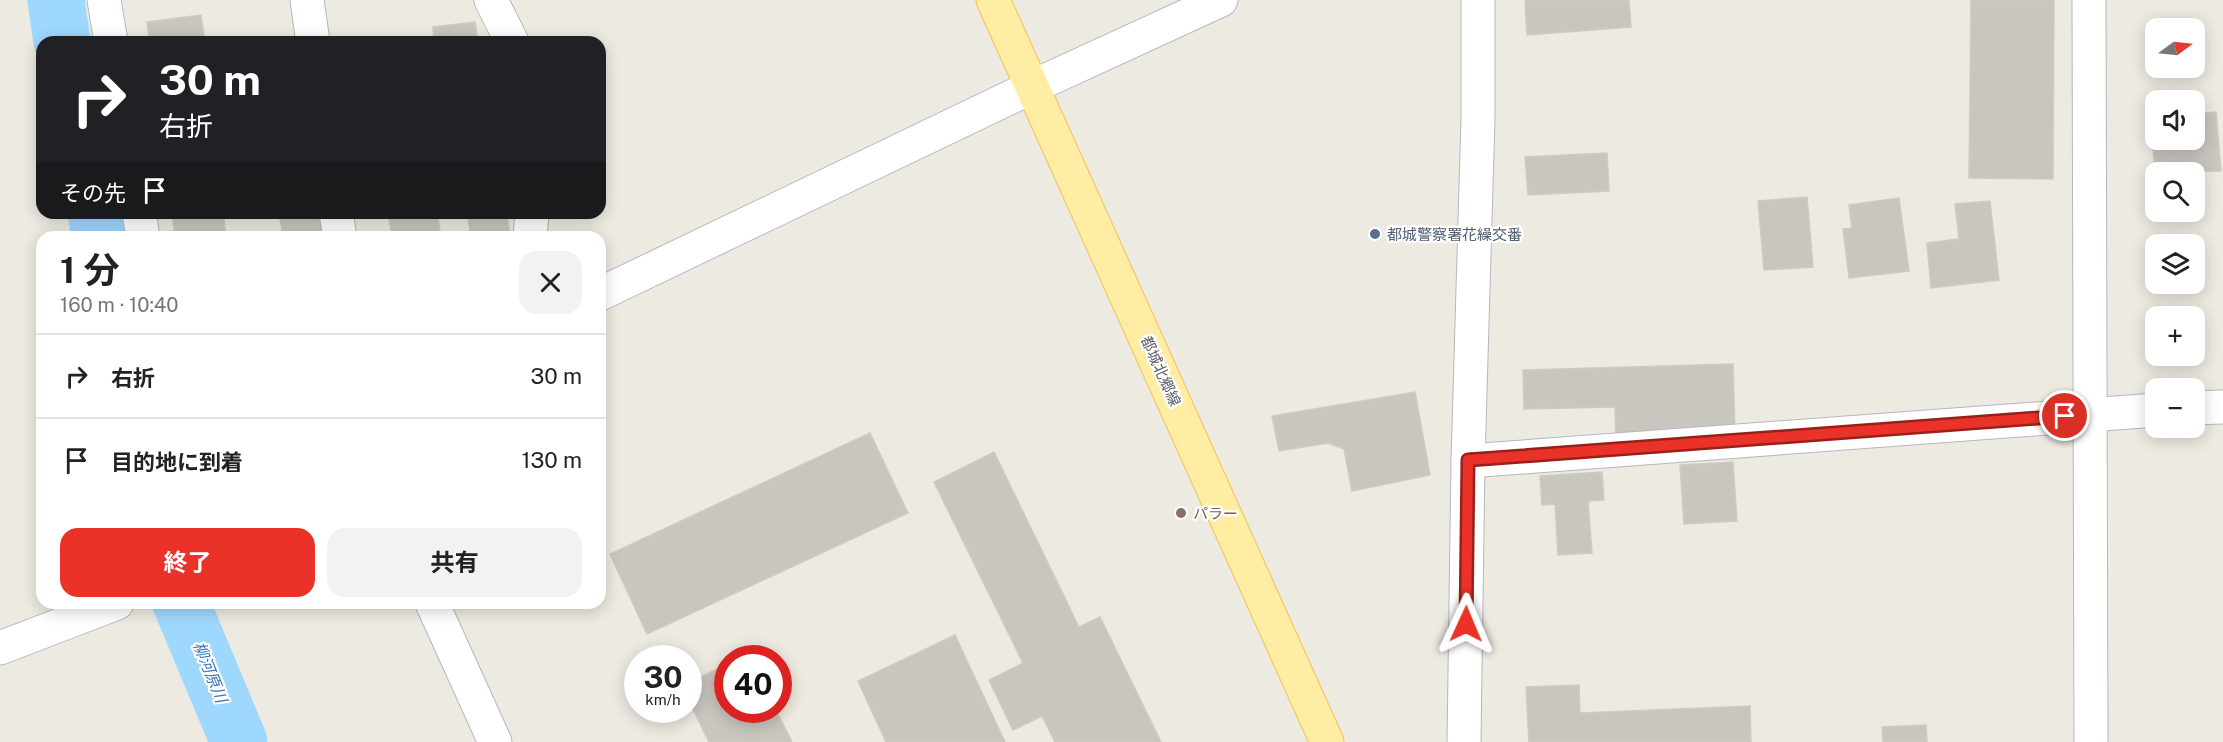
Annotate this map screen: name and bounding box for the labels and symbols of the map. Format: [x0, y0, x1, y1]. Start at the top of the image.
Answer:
north arrow [2145, 18, 2205, 78]
place label: 都城警察署花繰交番 [1387, 226, 1522, 243]
marker: 都城警察署花繰交番 [1368, 227, 1382, 241]
street label: 都城北郷線 [1138, 333, 1184, 409]
pin [2039, 390, 2090, 441]
place label: パラー [1193, 505, 1238, 522]
marker: パラー [1174, 506, 1188, 520]
position arrow [1434, 592, 1498, 656]
water label: 柳河原川 [189, 639, 232, 707]
speed limit sign: 40 [714, 645, 792, 723]

